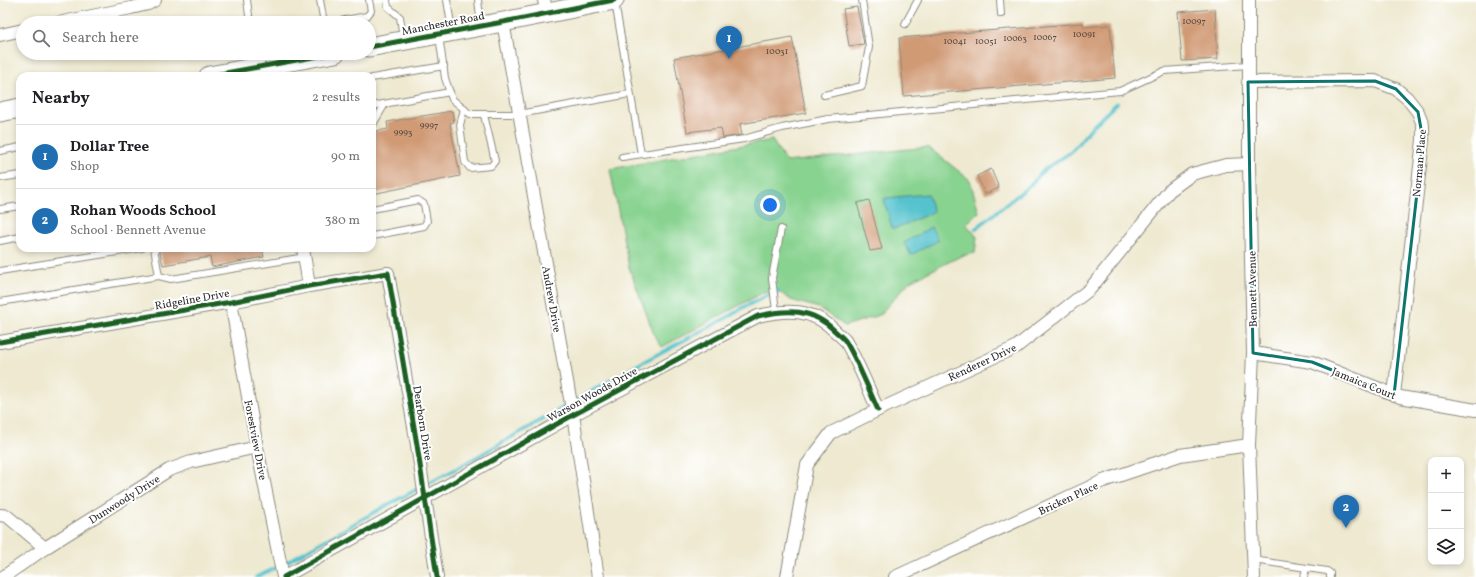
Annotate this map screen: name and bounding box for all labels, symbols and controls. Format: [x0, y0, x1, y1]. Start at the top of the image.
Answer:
street label: Manchester Road [401, 9, 486, 40]
house number: 10097 [1182, 15, 1206, 28]
search box [16, 16, 376, 60]
pin: 1 [716, 26, 742, 59]
icon: search [30, 27, 52, 49]
text: Search here [62, 28, 139, 49]
house number: 10091 [1073, 28, 1095, 41]
house number: 10067 [1033, 31, 1057, 44]
house number: 10063 [1003, 32, 1027, 45]
house number: 10041 [943, 35, 967, 48]
house number: 10051 [975, 35, 997, 48]
house number: 10031 [766, 45, 788, 58]
text: Nearby [32, 87, 90, 110]
text: 2 results [312, 89, 360, 107]
house number: 9997 [420, 119, 438, 132]
house number: 9993 [394, 126, 413, 139]
street label: Norman Place [1410, 129, 1431, 198]
text: Dollar Tree [70, 137, 149, 158]
text: 1 [42, 148, 48, 166]
text: 90 m [331, 148, 360, 166]
text: Shop [70, 158, 99, 176]
your location [760, 195, 780, 215]
text: Rohan Woods School [70, 201, 216, 222]
text: 2 [42, 212, 48, 230]
text: 380 m [325, 212, 360, 230]
text: School · Bennett Avenue [70, 222, 206, 240]
street label: Bennett Avenue [1245, 251, 1262, 327]
street label: Andrew Drive [537, 265, 564, 334]
street label: Ridgeline Drive [154, 287, 231, 314]
street label: Renderer Drive [946, 341, 1019, 386]
street label: Warson Woods Drive [545, 364, 641, 426]
street label: Jamaica Court [1329, 365, 1398, 404]
street label: Dearborn Drive [408, 385, 435, 462]
street label: Forestview Drive [239, 399, 270, 482]
map controls [1428, 457, 1464, 565]
button: + [1428, 457, 1464, 493]
street label: Dunwoody Drive [86, 472, 163, 528]
street label: Bricken Place [1036, 479, 1101, 520]
button: − [1428, 493, 1464, 529]
pin: 2 [1333, 495, 1359, 528]
button: layers [1428, 529, 1464, 565]

